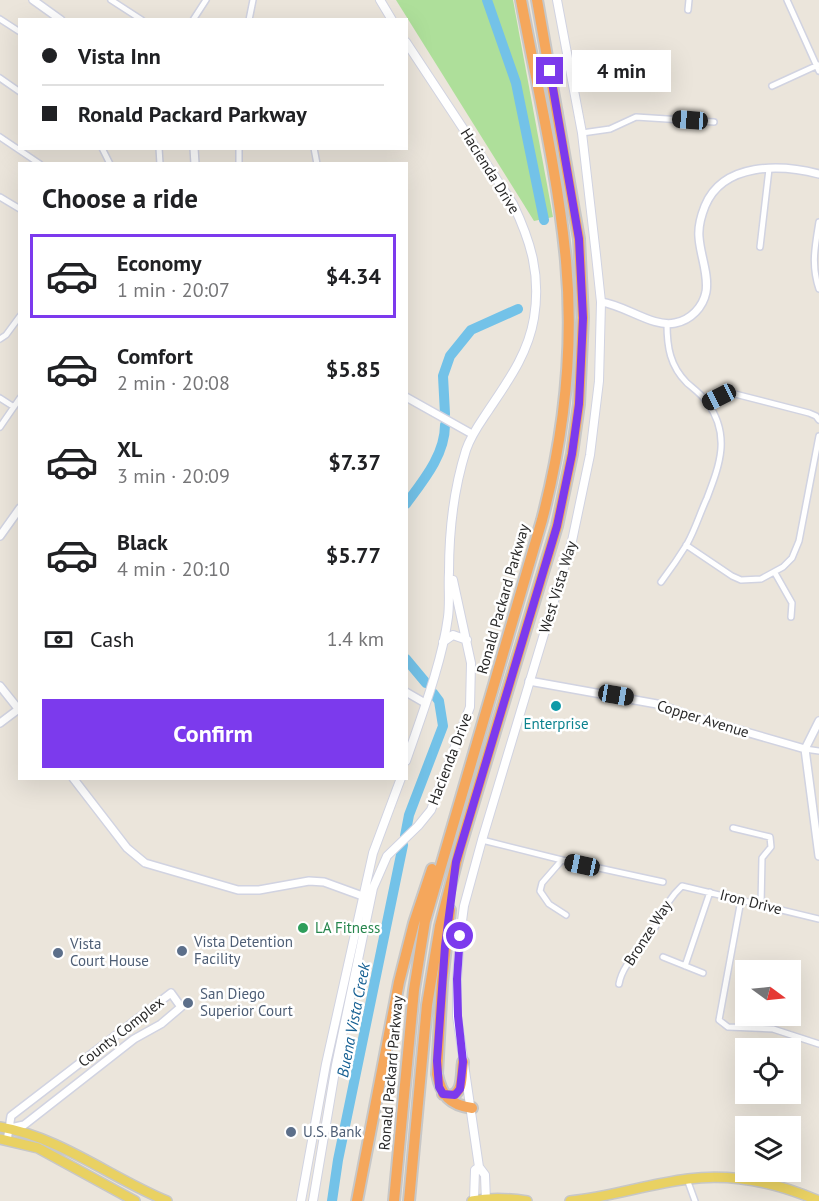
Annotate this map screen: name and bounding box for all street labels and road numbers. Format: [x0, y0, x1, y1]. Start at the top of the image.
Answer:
street label: Hacienda Drive [457, 124, 524, 217]
street label: Ronald Packard Parkway [472, 522, 533, 676]
street label: West Vista Way [534, 538, 581, 635]
street label: Copper Avenue [655, 695, 752, 742]
street label: Hacienda Drive [423, 710, 476, 808]
street label: Iron Drive [718, 885, 784, 918]
street label: Bronze Way [619, 896, 676, 969]
street label: County Complex [74, 992, 168, 1071]
street label: Ronald Packard Parkway [374, 995, 407, 1151]

